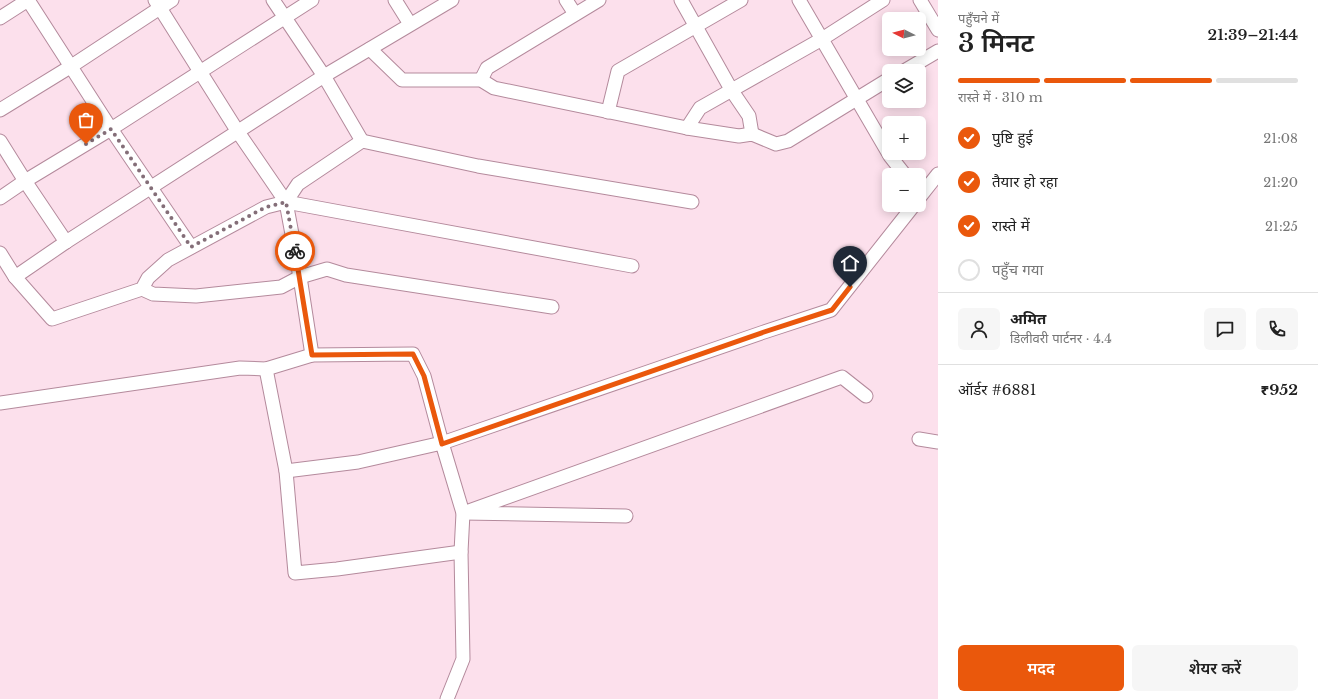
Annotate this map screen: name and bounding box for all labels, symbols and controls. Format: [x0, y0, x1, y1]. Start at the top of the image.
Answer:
text: पहुँचने में [958, 10, 999, 27]
north arrow [882, 12, 926, 56]
map controls [882, 12, 926, 212]
text: 21:39–21:44 [1208, 25, 1298, 44]
text: 3 मिनट [958, 27, 1034, 59]
button: layers [882, 64, 926, 108]
text: रास्ते में · 310 m [958, 89, 1043, 106]
pin [69, 103, 103, 144]
icon: bag [75, 109, 97, 131]
button: + [882, 116, 926, 160]
icon: check [958, 127, 980, 149]
text: पुष्टि हुई [992, 128, 1033, 147]
text: 21:08 [1263, 130, 1298, 147]
button: − [882, 168, 926, 212]
icon: check [958, 171, 980, 193]
text: तैयार हो रहा [992, 172, 1058, 191]
text: 21:20 [1263, 174, 1298, 191]
icon: check [958, 215, 980, 237]
text: रास्ते में [992, 216, 1030, 235]
text: 21:25 [1265, 218, 1298, 235]
courier [275, 231, 315, 271]
icon: bike [284, 240, 306, 262]
pin [833, 246, 867, 287]
icon: home [839, 252, 861, 274]
text: पहुँच गया [992, 260, 1043, 279]
button: person [958, 308, 1000, 350]
button: chat [1204, 308, 1246, 350]
button: phone [1256, 308, 1298, 350]
text: अमित [1010, 309, 1046, 328]
text: डिलीवरी पार्टनर · 4.4 [1010, 330, 1112, 347]
text: ऑर्डर #6881 [958, 380, 1036, 399]
text: ₹952 [1261, 380, 1298, 399]
button: मदद [958, 645, 1124, 691]
button: शेयर करें [1132, 645, 1298, 691]

